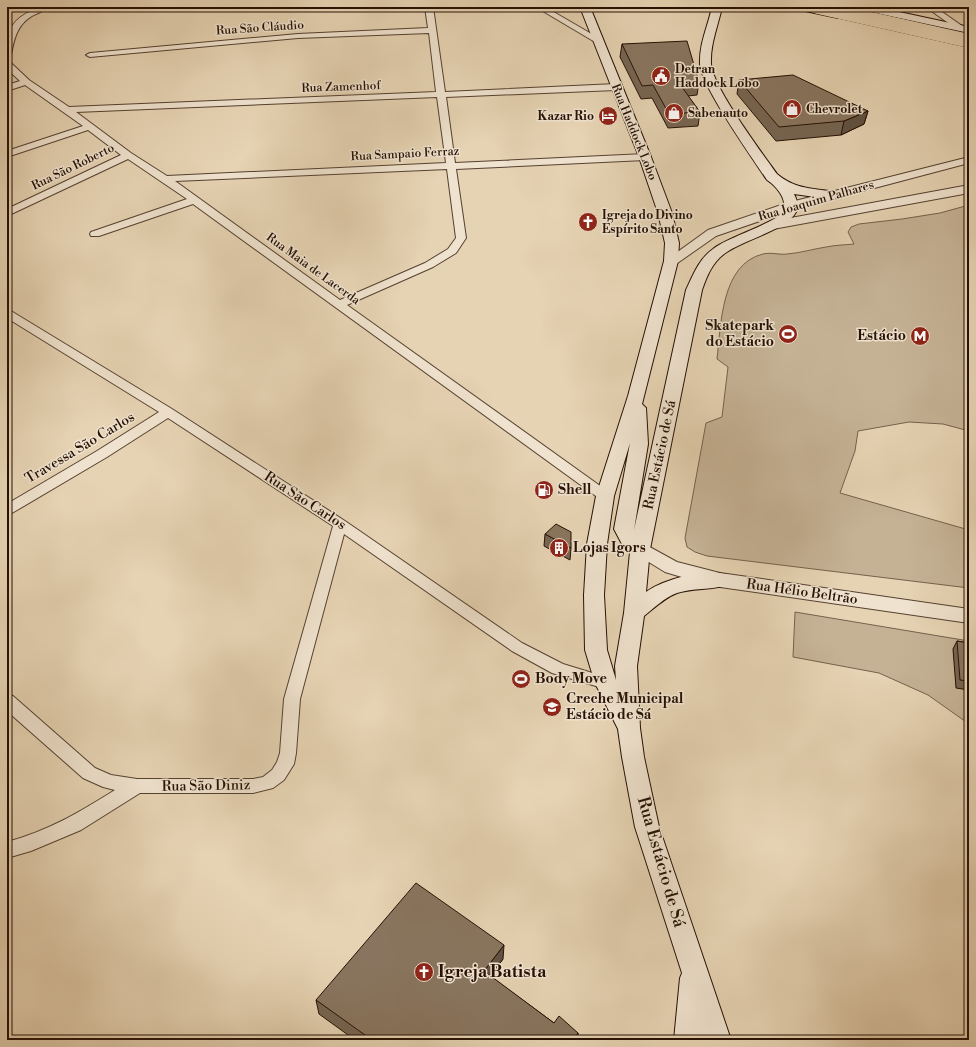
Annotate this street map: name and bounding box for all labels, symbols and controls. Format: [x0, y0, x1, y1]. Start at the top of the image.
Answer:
street label: Rua São Cláudio [216, 17, 305, 39]
place label: Detran Haddock Lobo [675, 62, 759, 91]
public building icon: Detran Haddock Lobo [650, 65, 672, 87]
street label: Rua Zamenhof [301, 78, 382, 96]
street label: Rua Haddock Lobo [608, 82, 660, 183]
shop icon: Chevrolet [781, 98, 803, 120]
shop icon: Sabenauto [663, 102, 685, 124]
place label: Chevrolet [806, 102, 863, 117]
hotel icon: Kazar Rio [597, 105, 619, 127]
place label: Sabenauto [688, 106, 748, 121]
place label: Kazar Rio [538, 109, 594, 124]
street label: Rua São Roberto [29, 140, 117, 193]
street label: Rua Sampaio Ferraz [350, 144, 460, 164]
street label: Rua Joaquim Palhares [756, 177, 876, 225]
place label: Igreja do Divino Espírito Santo [602, 208, 693, 237]
church icon: Igreja do Divino Espírito Santo [577, 211, 599, 233]
street label: Rua Maia de Lacerda [263, 230, 364, 309]
place label: Skatepark do Estácio [705, 317, 774, 351]
sports icon: Skatepark do Estácio [777, 323, 799, 345]
metro station icon: Estácio [909, 325, 931, 347]
place label: Estácio [857, 327, 906, 345]
street label: Rua Estácio de Sá [640, 398, 681, 511]
street label: Travessa São Carlos [22, 408, 138, 488]
street label: Rua São Carlos [261, 468, 349, 534]
fuel station icon: Shell [533, 479, 555, 501]
place label: Shell [558, 481, 592, 499]
building icon: Lojas Igors [548, 537, 570, 559]
place label: Lojas Igors [573, 539, 646, 557]
street label: Rua Hélio Beltrão [745, 575, 859, 609]
sports icon: Body Move [510, 668, 532, 690]
place label: Body Move [535, 670, 608, 688]
place label: Creche Municipal Estácio de Sá [566, 690, 684, 724]
school or university icon: Creche Municipal Estácio de Sá [541, 696, 563, 718]
street label: Rua São Diniz [162, 776, 251, 796]
street label: Rua Estácio de Sá [632, 794, 690, 930]
church icon: Igreja Batista [413, 961, 435, 983]
place label: Igreja Batista [438, 961, 547, 983]

